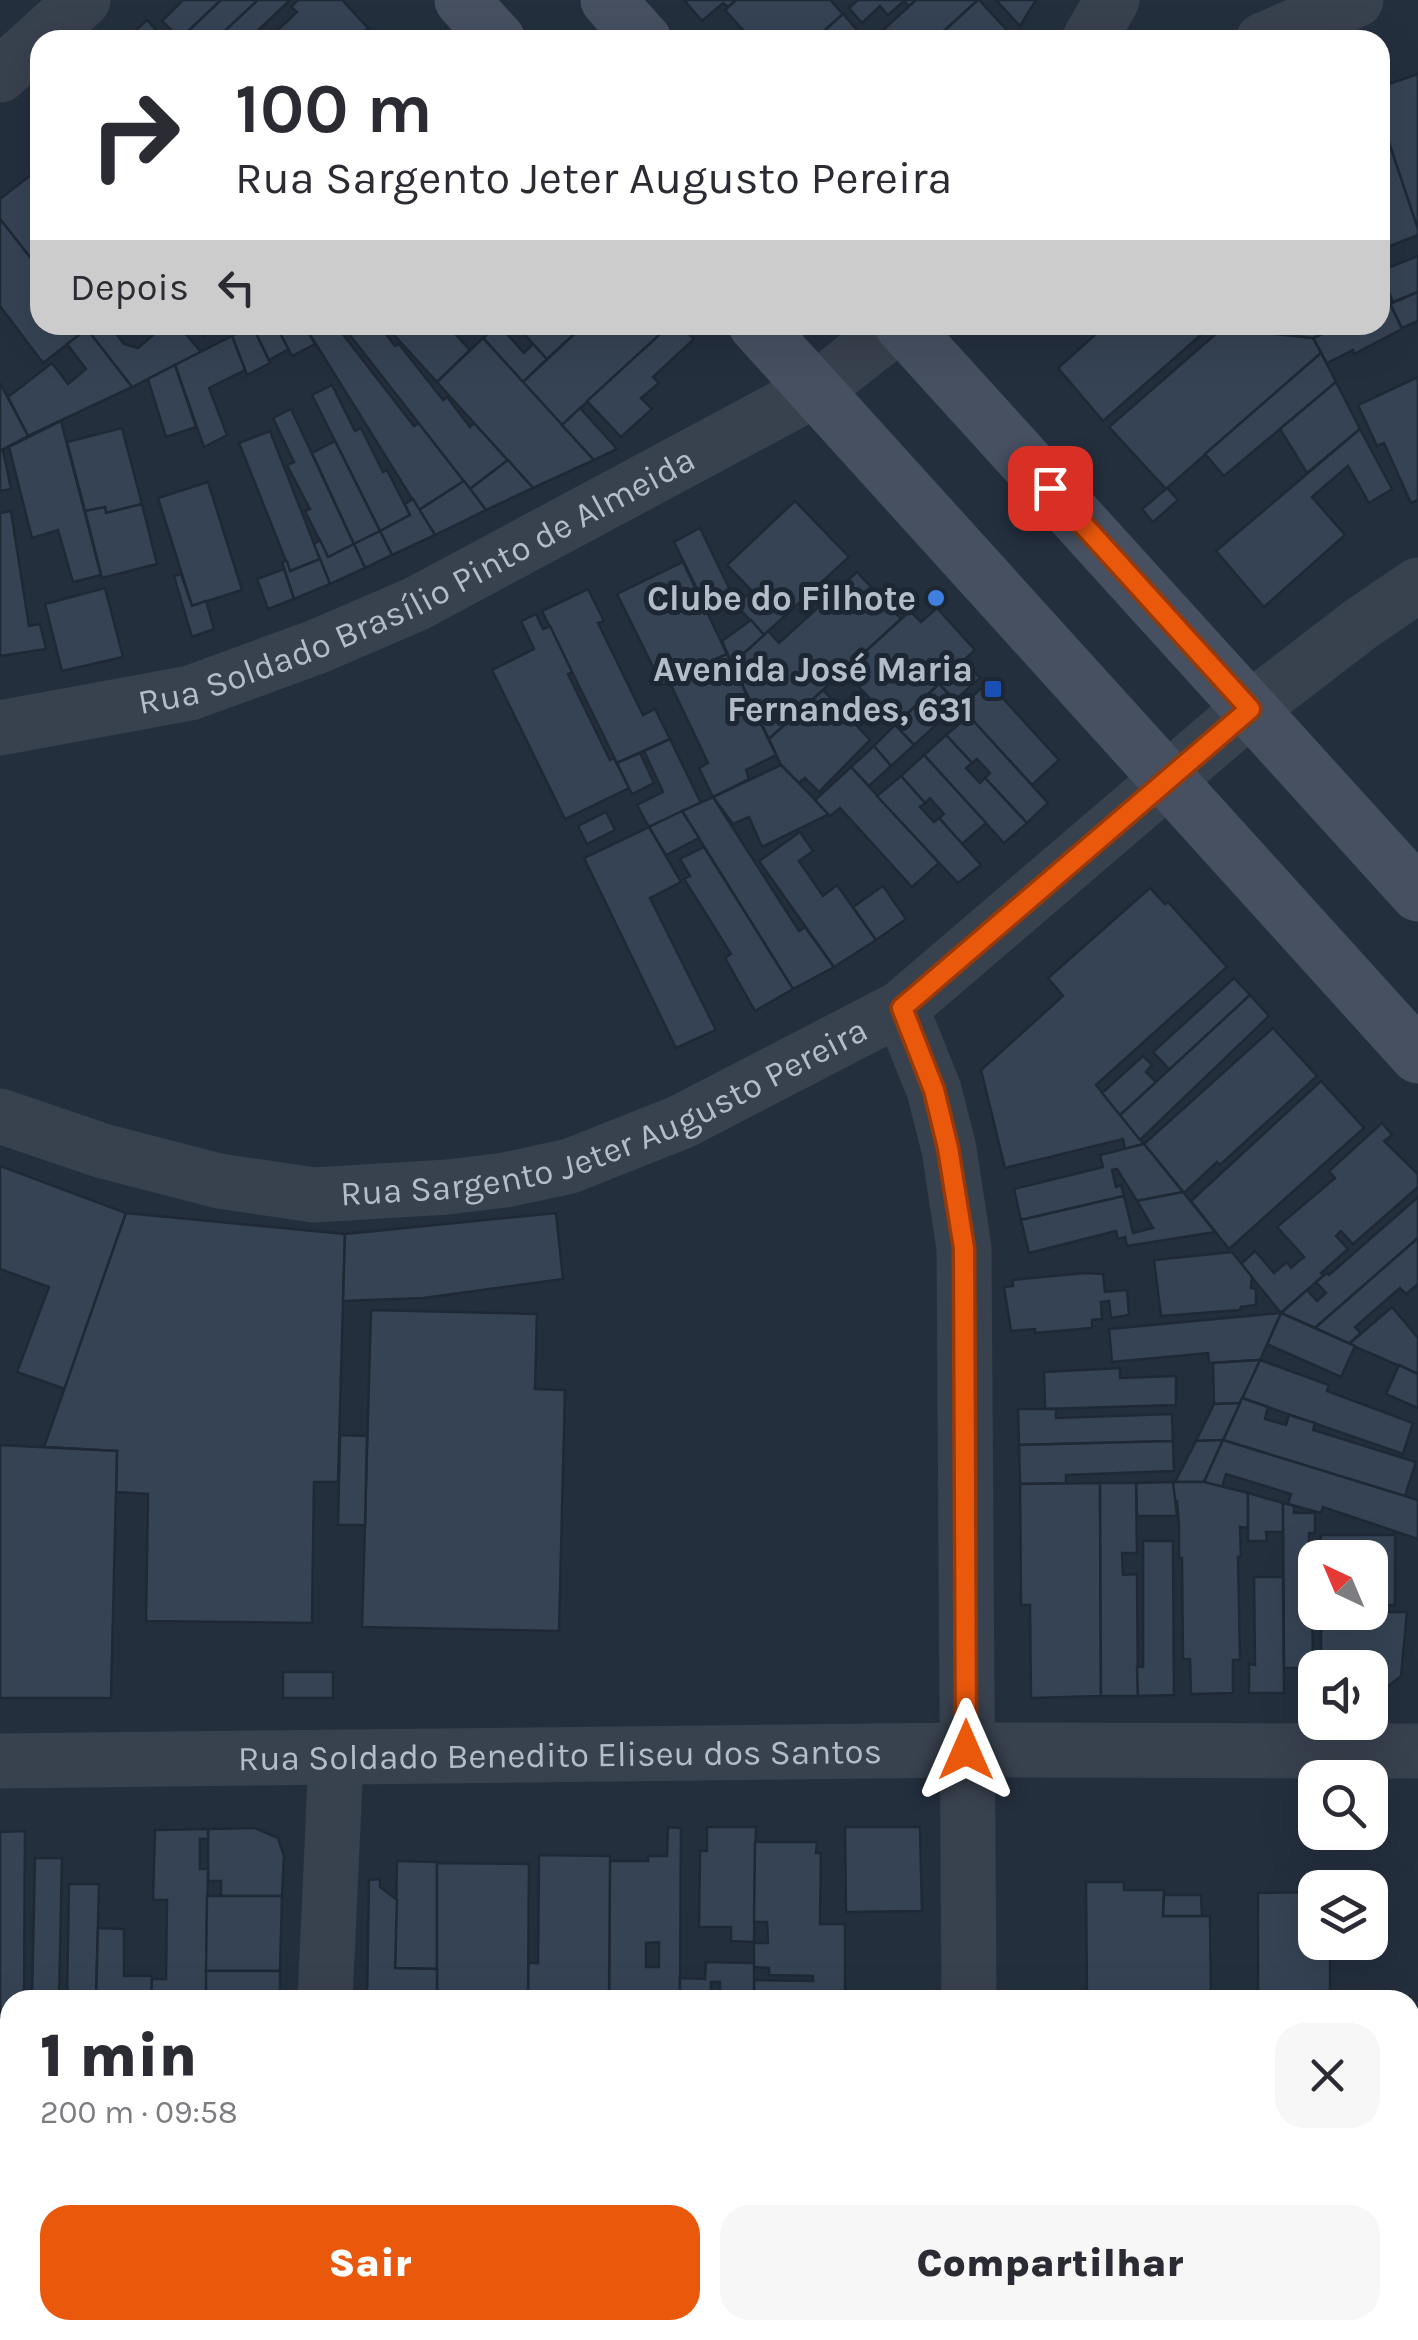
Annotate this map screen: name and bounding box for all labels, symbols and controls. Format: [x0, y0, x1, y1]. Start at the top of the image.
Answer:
text: 100 m [235, 68, 433, 150]
icon: right [70, 70, 200, 200]
text: Rua Sargento Jeter Augusto Pereira [235, 152, 952, 204]
icon: left [209, 260, 264, 315]
text: Depois [70, 265, 189, 310]
street label: Rua Soldado Brasílio Pinto de Almeida [135, 438, 702, 723]
pin [1008, 446, 1093, 531]
icon: arrive [1023, 461, 1078, 516]
place label: Clube do Filhote [647, 578, 916, 619]
marker: Clube do Filhote [925, 587, 947, 609]
place label: Avenida José Maria Fernandes, 631 [653, 649, 973, 730]
marker: Avenida José Maria Fernandes, 631 [982, 678, 1004, 700]
street label: Rua Sargento Jeter Augusto Pereira [339, 1009, 874, 1214]
north arrow [1298, 1540, 1388, 1630]
map controls [1298, 1540, 1388, 1960]
button: sound [1298, 1650, 1388, 1740]
position arrow [914, 1698, 1018, 1802]
street label: Rua Soldado Benedito Eliseu dos Santos [238, 1731, 882, 1779]
button: search [1298, 1760, 1388, 1850]
button: layers [1298, 1870, 1388, 1960]
text: 1 min [40, 2021, 197, 2091]
button: close [1275, 2023, 1380, 2128]
text: 200 m · 09:58 [40, 2094, 238, 2131]
button: Sair [40, 2205, 700, 2320]
button: Compartilhar [720, 2205, 1380, 2320]

